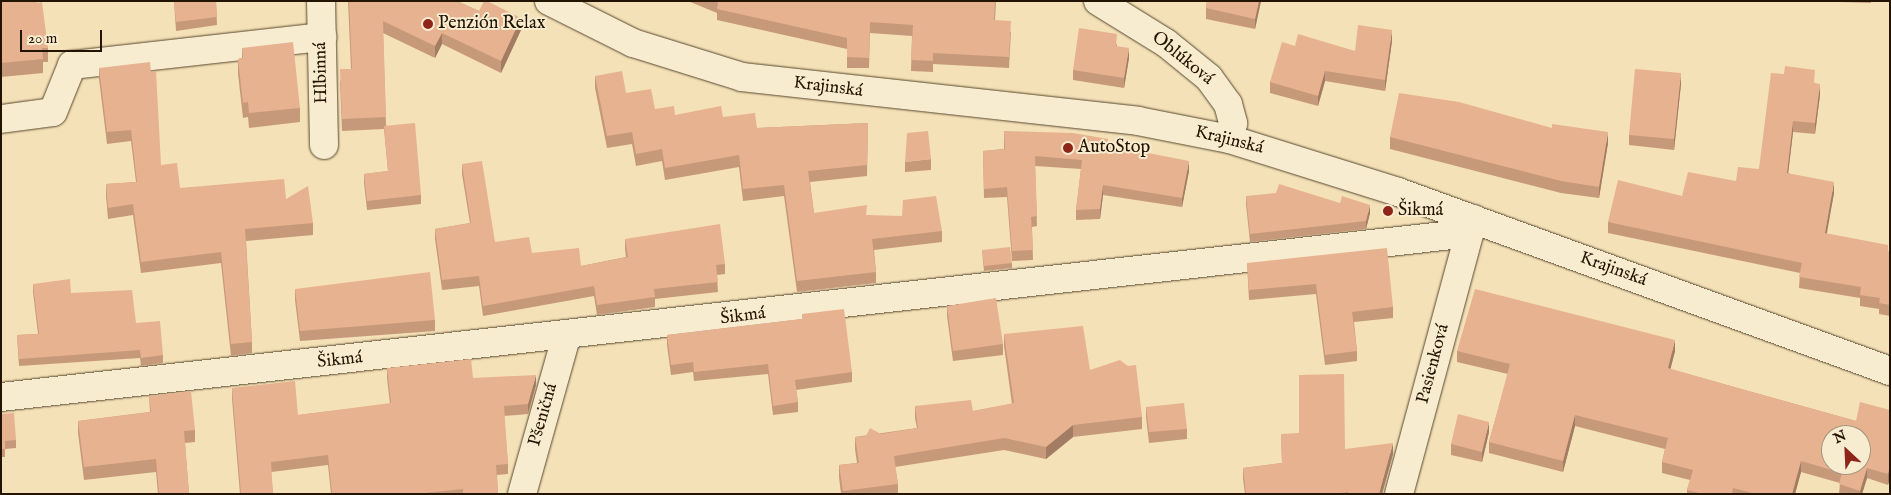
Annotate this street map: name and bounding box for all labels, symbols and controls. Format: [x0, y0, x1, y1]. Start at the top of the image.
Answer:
place label: Penzión Relax [438, 13, 546, 35]
marker: Penzión Relax [422, 18, 434, 30]
scale bar [22, 20, 105, 52]
street label: Oblúková [1147, 28, 1217, 90]
text: 20 m [28, 29, 57, 48]
street label: Hlbinná [311, 42, 333, 104]
street label: Krajinská [792, 73, 864, 103]
street label: Krajinská [1193, 122, 1265, 160]
place label: AutoStop [1078, 137, 1150, 159]
marker: AutoStop [1062, 142, 1074, 154]
place label: Šikmá [1398, 200, 1443, 222]
marker: Šikmá [1382, 205, 1394, 217]
street label: Krajinská [1577, 248, 1649, 292]
street label: Šikmá [719, 304, 767, 330]
street label: Pasienková [1413, 322, 1455, 406]
street label: Šikmá [316, 348, 364, 374]
street label: Pšeničná [525, 381, 563, 449]
north arrow [1821, 425, 1871, 475]
text: N [1831, 427, 1849, 448]

